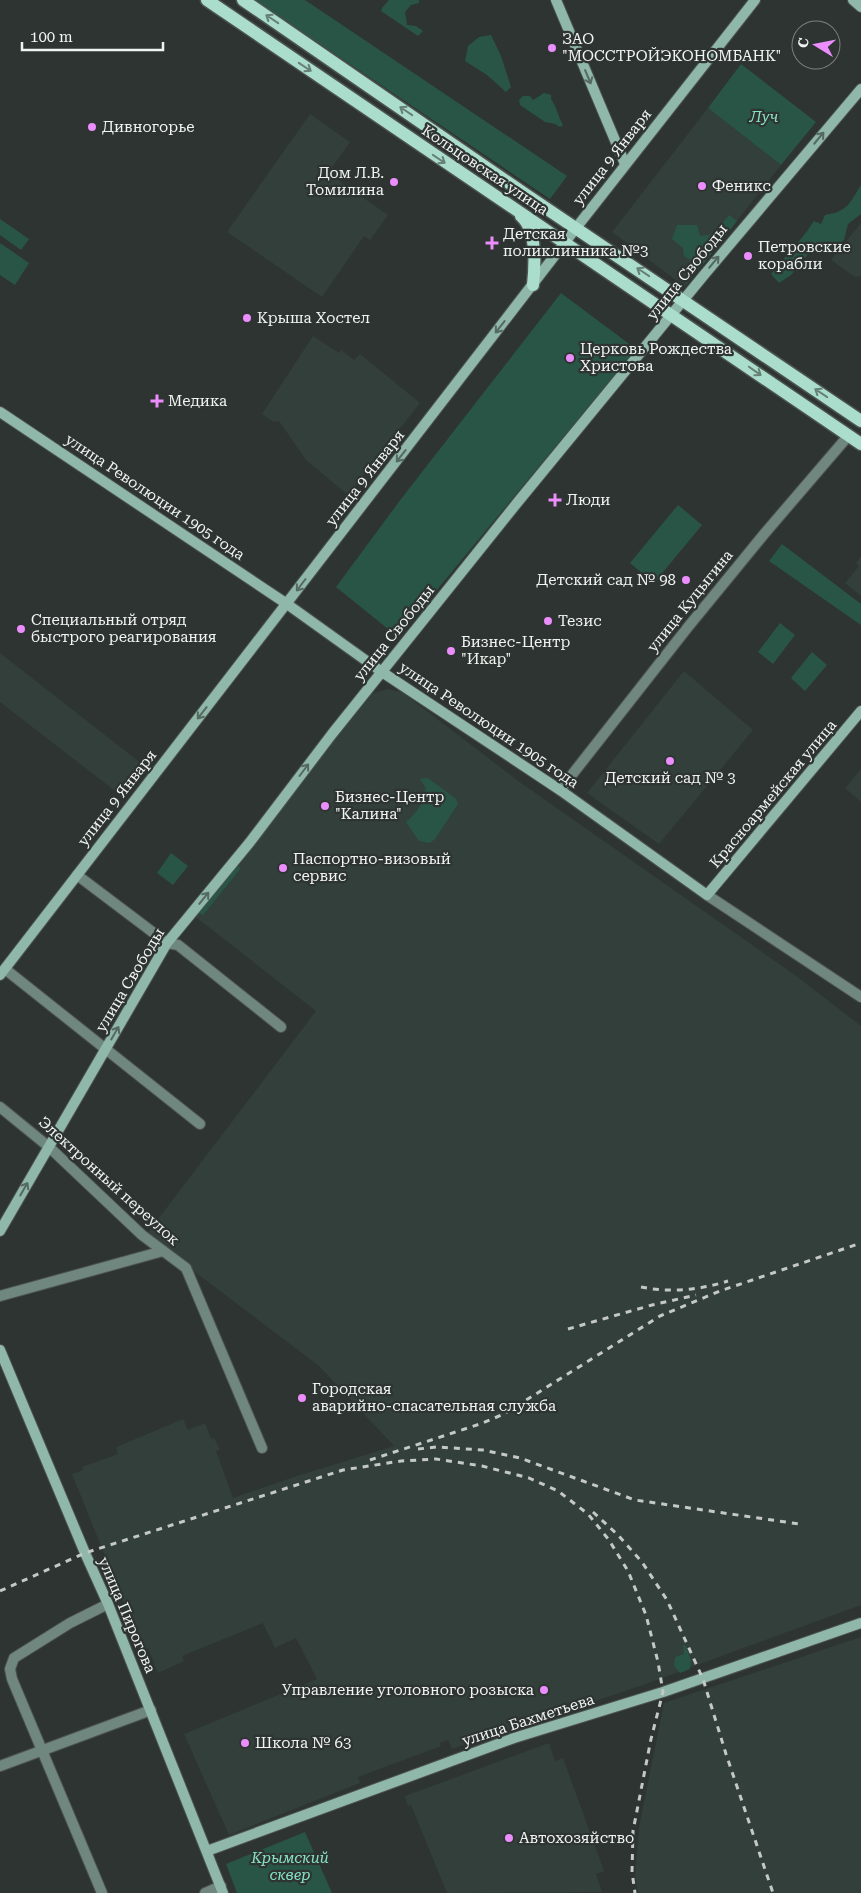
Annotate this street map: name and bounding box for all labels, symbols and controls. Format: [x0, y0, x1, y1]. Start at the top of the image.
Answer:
one-way arrow [265, 14, 279, 24]
scale bar [22, 20, 164, 52]
north arrow [791, 20, 841, 70]
text: 100 m [30, 28, 73, 46]
place label: ЗАО "МОССТРОЙЭКОНОМБАНК" [562, 30, 781, 65]
text: С [794, 36, 812, 49]
marker: ЗАО "МОССТРОЙЭКОНОМБАНК" [546, 42, 558, 54]
one-way arrow [298, 62, 312, 72]
one-way arrow [583, 69, 593, 84]
street label: улица 9 Января [569, 105, 655, 209]
one-way arrow [399, 106, 413, 116]
park label: Луч [749, 108, 778, 126]
place label: Дивногорье [102, 118, 194, 136]
marker: Дивногорье [86, 121, 98, 133]
street label: Кольцовская улица [419, 121, 551, 219]
one-way arrow [814, 131, 825, 144]
one-way arrow [432, 154, 446, 164]
place label: Дом Л.В. Томилина [306, 164, 384, 199]
marker: Дом Л.В. Томилина [388, 176, 400, 188]
place label: Феникс [712, 177, 771, 195]
marker: Феникс [696, 180, 708, 192]
street label: улица Свободы [643, 220, 731, 324]
place label: Детская поликлинника №3 [503, 225, 648, 260]
marker: Детская поликлинника №3 [485, 236, 499, 250]
place label: Петровские корабли [758, 238, 851, 273]
marker: Петровские корабли [742, 250, 754, 262]
one-way arrow [709, 256, 720, 269]
one-way arrow [636, 267, 650, 277]
place label: Крыша Хостел [257, 309, 370, 327]
marker: Крыша Хостел [241, 312, 253, 324]
one-way arrow [495, 320, 505, 334]
place label: Церковь Рождества Христова [580, 340, 732, 375]
marker: Церковь Рождества Христова [564, 352, 576, 364]
one-way arrow [748, 366, 762, 376]
one-way arrow [814, 388, 828, 398]
place label: Медика [168, 392, 227, 410]
marker: Медика [150, 394, 164, 408]
street label: улица 9 Января [322, 426, 408, 530]
street label: улица Революции 1905 года [62, 430, 248, 564]
one-way arrow [395, 449, 406, 462]
place label: Люди [566, 491, 610, 509]
marker: Люди [548, 493, 562, 507]
street label: улица Куцыгина [643, 546, 737, 656]
place label: Детский сад № 98 [536, 571, 676, 589]
marker: Детский сад № 98 [680, 574, 692, 586]
one-way arrow [296, 578, 307, 591]
street label: улица Свободы [350, 581, 438, 685]
place label: Специальный отряд быстрого реагирования [31, 611, 217, 646]
place label: Тезис [558, 612, 602, 630]
marker: Тезис [542, 615, 554, 627]
marker: Специальный отряд быстрого реагирования [15, 623, 27, 635]
place label: Бизнес-Центр "Икар" [461, 633, 570, 668]
marker: Бизнес-Центр "Икар" [445, 645, 457, 657]
street label: улица Революции 1905 года [396, 658, 582, 792]
one-way arrow [197, 706, 207, 720]
street label: Красноармейская улица [706, 716, 840, 872]
street label: улица 9 Января [74, 746, 160, 850]
marker: Детский сад № 3 [664, 755, 676, 767]
one-way arrow [299, 764, 310, 777]
place label: Детский сад № 3 [604, 769, 736, 787]
place label: Бизнес-Центр "Калина" [335, 788, 444, 823]
marker: Бизнес-Центр "Калина" [319, 800, 331, 812]
place label: Паспортно-визовый сервис [293, 850, 451, 885]
marker: Паспортно-визовый сервис [277, 862, 289, 874]
one-way arrow [199, 892, 210, 905]
street label: улица Свободы [92, 925, 168, 1035]
one-way arrow [110, 1026, 120, 1041]
street label: Электронный переулок [35, 1113, 184, 1249]
one-way arrow [20, 1182, 30, 1197]
place label: Городская аварийно-спасательная служба [312, 1380, 556, 1415]
marker: Городская аварийно-спасательная служба [296, 1392, 308, 1404]
street label: улица Пирогова [94, 1554, 160, 1676]
place label: Управление уголовного розыска [282, 1681, 534, 1699]
marker: Управление уголовного розыска [538, 1684, 550, 1696]
street label: улица Бахметьева [460, 1690, 596, 1750]
place label: Школа № 63 [255, 1734, 351, 1752]
marker: Школа № 63 [239, 1737, 251, 1749]
place label: Автохозяйство [519, 1829, 634, 1847]
marker: Автохозяйство [503, 1832, 515, 1844]
park label: Крымский сквер [250, 1849, 329, 1884]

